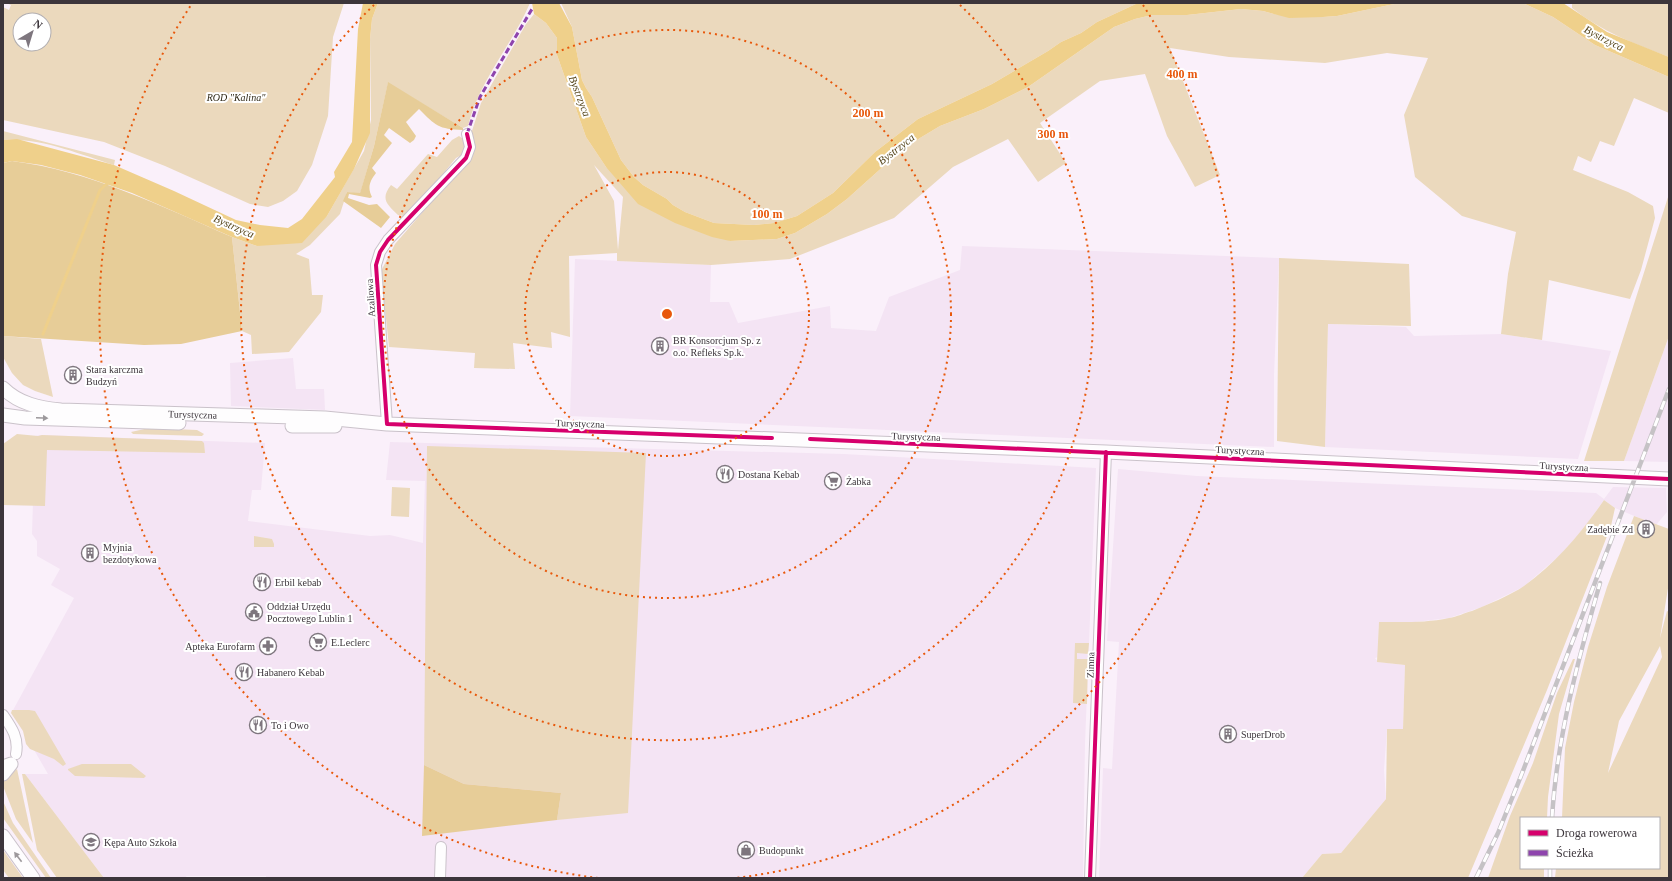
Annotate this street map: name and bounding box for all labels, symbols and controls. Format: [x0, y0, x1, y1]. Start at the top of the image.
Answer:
north arrow [12, 12, 52, 52]
text: N [31, 17, 45, 31]
water label: Bystrzyca [1582, 23, 1626, 53]
text: 400 m [1167, 67, 1198, 81]
water label: Bystrzyca [567, 74, 593, 119]
park label: ROD "Kalina" [206, 92, 266, 103]
text: 200 m [853, 106, 884, 120]
text: 300 m [1038, 127, 1069, 141]
water label: Bystrzyca [875, 131, 917, 167]
text: 100 m [752, 207, 783, 221]
water label: Bystrzyca [212, 212, 256, 240]
street label: Azaliowa [364, 278, 377, 317]
centre of rings [660, 307, 674, 321]
place label: BR Konsorcjum Sp. z o.o. Refleks Sp.k. [673, 335, 761, 358]
building icon: BR Konsorcjum Sp. z o.o. Refleks Sp.k. [650, 336, 670, 356]
place label: Stara karczma Budzyń [86, 364, 143, 387]
building icon: Stara karczma Budzyń [63, 365, 83, 385]
street label: Turystyczna [168, 408, 218, 421]
one-way arrow [36, 415, 48, 422]
street label: Turystyczna [555, 417, 605, 430]
street label: Turystyczna [891, 430, 941, 443]
street label: Turystyczna [1215, 444, 1265, 457]
street label: Turystyczna [1539, 460, 1589, 473]
restaurant icon: Dostana Kebab [715, 464, 735, 484]
place label: Dostana Kebab [738, 469, 799, 480]
supermarket icon: Żabka [823, 471, 843, 491]
place label: Żabka [846, 476, 872, 487]
building icon: Zadębie Zd [1636, 519, 1656, 539]
place label: Zadębie Zd [1587, 524, 1633, 535]
place label: Myjnia bezdotykowa [103, 542, 157, 565]
building icon: Myjnia bezdotykowa [80, 543, 100, 563]
restaurant icon: Erbil kebab [252, 572, 272, 592]
place label: Erbil kebab [275, 577, 321, 588]
place label: Oddział Urzędu Pocztowego Lublin 1 [267, 601, 353, 624]
public building icon: Oddział Urzędu Pocztowego Lublin 1 [244, 602, 264, 622]
supermarket icon: E.Leclerc [308, 632, 328, 652]
pharmacy icon: Apteka Eurofarm [258, 636, 278, 656]
place label: E.Leclerc [331, 637, 370, 648]
place label: Apteka Eurofarm [185, 641, 255, 652]
street label: Zimna [1085, 651, 1096, 678]
restaurant icon: Habanero Kebab [234, 662, 254, 682]
place label: Habanero Kebab [257, 667, 324, 678]
restaurant icon: To i Owo [248, 715, 268, 735]
place label: To i Owo [271, 720, 309, 731]
building icon: SuperDrob [1218, 724, 1238, 744]
place label: SuperDrob [1241, 729, 1285, 740]
legend [1520, 817, 1660, 869]
text: Droga rowerowa [1556, 826, 1638, 840]
school or university icon: Kępa Auto Szkoła [81, 832, 101, 852]
place label: Kępa Auto Szkoła [104, 837, 177, 848]
shop icon: Budopunkt [736, 840, 756, 860]
place label: Budopunkt [759, 845, 804, 856]
text: Ścieżka [1556, 846, 1594, 860]
one-way arrow [14, 852, 22, 863]

